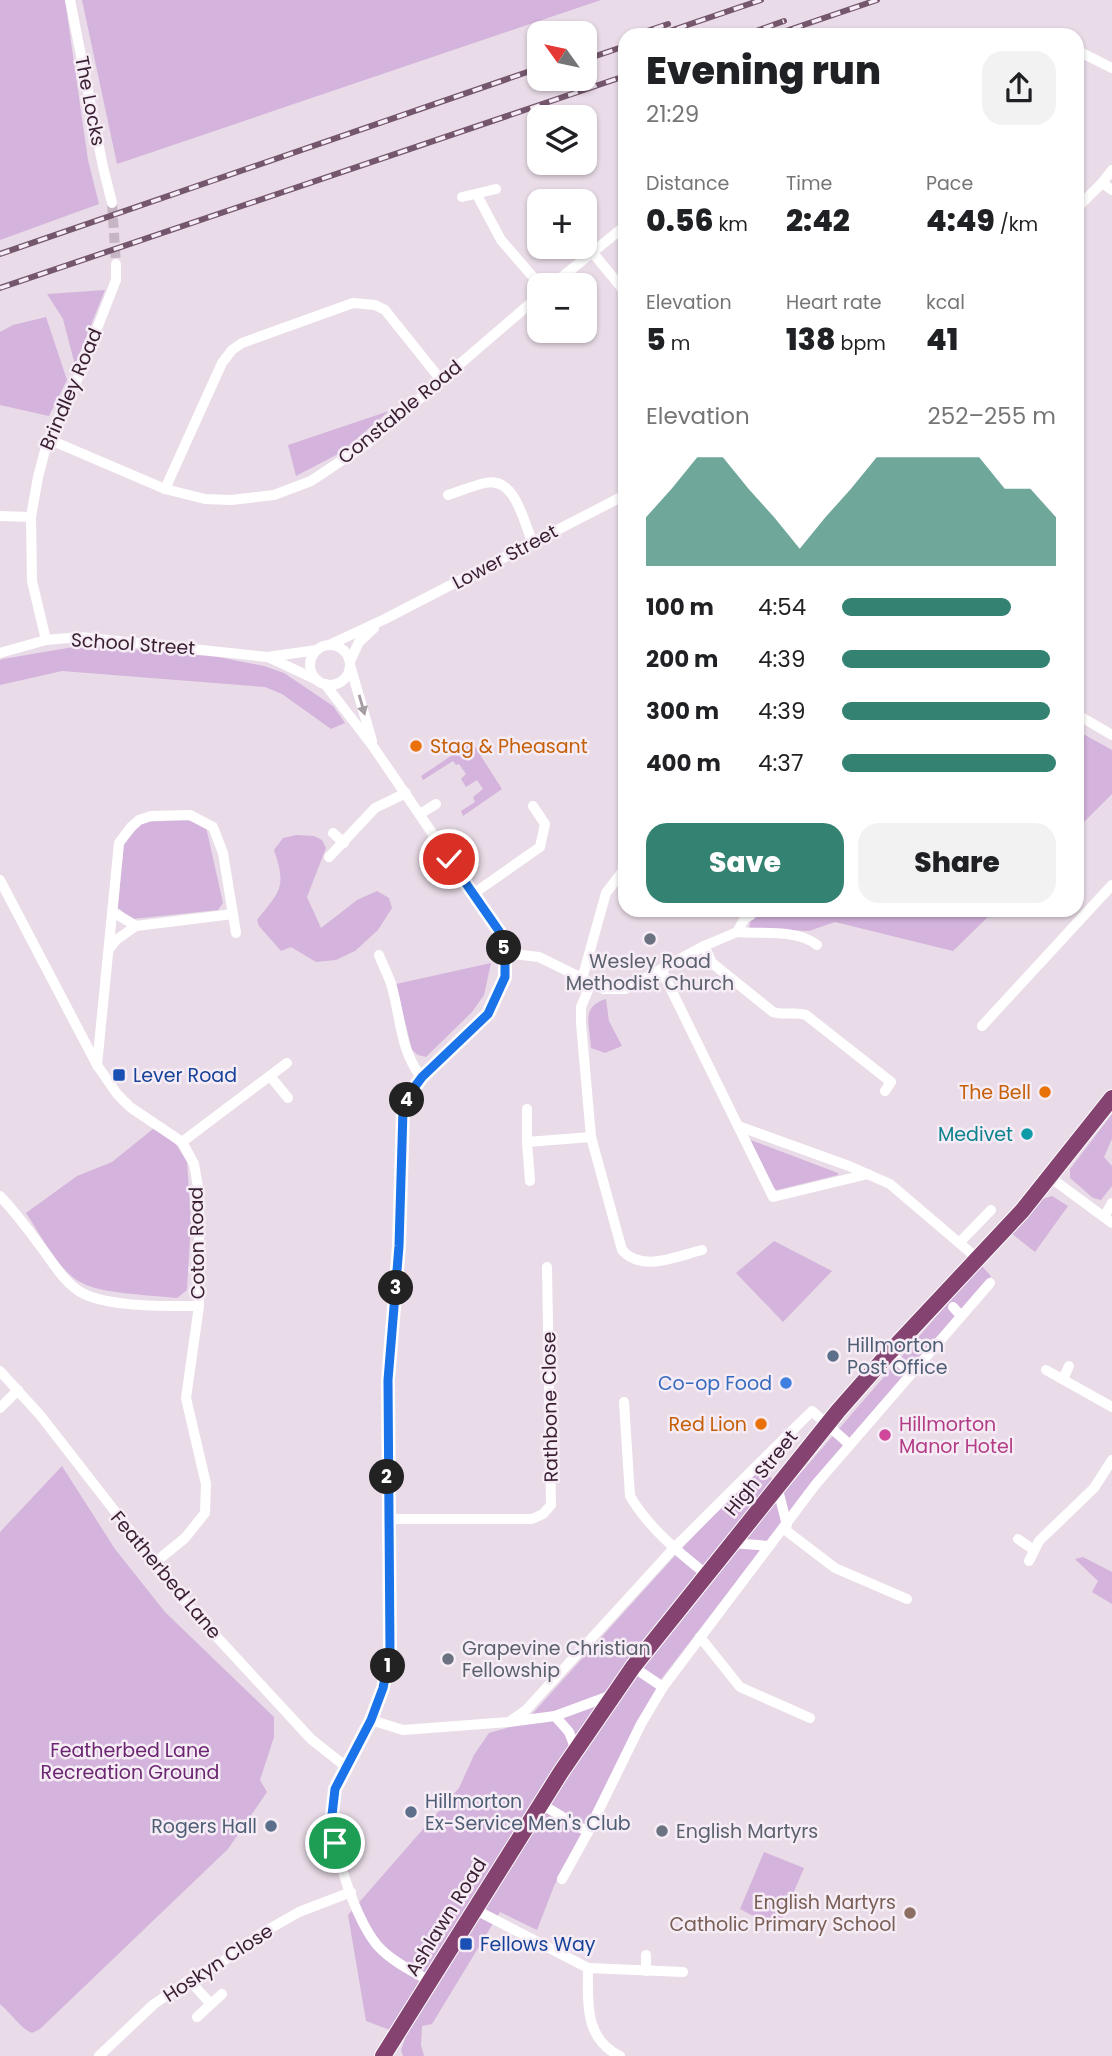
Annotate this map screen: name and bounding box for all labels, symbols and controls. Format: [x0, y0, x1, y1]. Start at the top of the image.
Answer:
north arrow [527, 21, 597, 91]
map controls [527, 21, 597, 343]
text: Evening run [646, 44, 881, 97]
button: share [982, 51, 1056, 125]
street label: The Locks [68, 54, 112, 148]
text: 21:29 [646, 98, 699, 130]
button: layers [527, 105, 597, 175]
text: Distance [646, 170, 729, 197]
text: Time [786, 170, 832, 197]
text: Pace [926, 170, 973, 197]
button: + [527, 189, 597, 259]
text: 0.56 [646, 199, 713, 242]
text: 2:42 [786, 199, 850, 242]
text: 4:49 [926, 199, 995, 242]
text: km [713, 211, 748, 238]
text: /km [995, 211, 1038, 238]
button: − [527, 273, 597, 343]
text: Elevation [646, 289, 732, 316]
text: Heart rate [786, 289, 881, 316]
text: kcal [926, 289, 965, 316]
text: 5 [646, 318, 666, 361]
text: 138 [786, 318, 836, 361]
text: 41 [926, 318, 958, 361]
street label: Brindley Road [33, 324, 109, 454]
text: m [666, 330, 690, 357]
text: bpm [836, 330, 886, 357]
street label: Constable Road [332, 354, 468, 470]
text: Elevation [646, 400, 750, 432]
text: 252–255 m [928, 400, 1056, 432]
street label: Lower Street [448, 518, 562, 596]
text: 100 m [646, 591, 714, 623]
text: 4:54 [758, 591, 806, 623]
street label: School Street [70, 626, 196, 662]
text: 200 m [646, 643, 718, 675]
text: 4:39 [758, 643, 805, 675]
one-way arrow [357, 694, 367, 715]
text: 300 m [646, 695, 719, 727]
text: 4:39 [758, 695, 805, 727]
place label: Stag & Pheasant [430, 733, 588, 760]
marker: Stag & Pheasant [408, 738, 424, 754]
text: 400 m [646, 747, 721, 779]
text: 4:37 [758, 747, 803, 779]
button: Save [646, 823, 844, 903]
button: Share [858, 823, 1056, 903]
pin [419, 829, 479, 889]
icon: check [430, 840, 468, 878]
pin: 5 [486, 930, 522, 965]
marker: Wesley Road Methodist Church [642, 931, 658, 947]
text: 5 [497, 934, 510, 961]
place label: Wesley Road Methodist Church [566, 948, 734, 997]
place label: Lever Road [133, 1062, 237, 1089]
marker: Lever Road [111, 1067, 127, 1083]
place label: The Bell [959, 1079, 1031, 1106]
pin: 4 [390, 1082, 424, 1118]
marker: The Bell [1037, 1084, 1053, 1100]
text: 4 [400, 1086, 413, 1113]
place label: Medivet [938, 1121, 1013, 1148]
marker: Medivet [1019, 1126, 1035, 1142]
street label: Coton Road [183, 1186, 211, 1300]
pin: 3 [378, 1270, 414, 1306]
text: 3 [390, 1274, 401, 1301]
street label: Rathbone Close [535, 1331, 565, 1483]
place label: Hillmorton Post Office [847, 1332, 948, 1381]
marker: Hillmorton Post Office [825, 1348, 841, 1364]
place label: Co-op Food [658, 1370, 772, 1397]
marker: Co-op Food [778, 1375, 794, 1391]
place label: Red Lion [669, 1411, 747, 1438]
place label: Hillmorton Manor Hotel [899, 1411, 1013, 1460]
marker: Red Lion [753, 1416, 769, 1432]
street label: High Street [718, 1424, 804, 1522]
marker: Hillmorton Manor Hotel [877, 1427, 893, 1443]
pin: 2 [370, 1460, 404, 1494]
text: 2 [381, 1463, 392, 1490]
street label: Featherbed Lane [104, 1505, 228, 1645]
place label: Grapevine Christian Fellowship [462, 1635, 651, 1684]
pin: 1 [370, 1648, 406, 1684]
marker: Grapevine Christian Fellowship [440, 1651, 456, 1667]
text: 1 [384, 1652, 391, 1679]
park label: Featherbed Lane Recreation Ground [41, 1737, 219, 1786]
place label: Hillmorton Ex-Service Men's Club [425, 1788, 631, 1837]
marker: Hillmorton Ex-Service Men's Club [403, 1804, 419, 1820]
place label: Rogers Hall [151, 1813, 257, 1840]
pin [305, 1813, 365, 1873]
marker: Rogers Hall [263, 1818, 279, 1834]
place label: English Martyrs [676, 1818, 818, 1845]
marker: English Martyrs [654, 1823, 670, 1839]
icon: arrive [316, 1824, 354, 1862]
street label: Ashlawn Road [399, 1853, 493, 1981]
place label: English Martyrs Catholic Primary School [669, 1889, 896, 1938]
marker: English Martyrs Catholic Primary School [902, 1905, 918, 1921]
street label: Hoskyn Close [158, 1917, 278, 2009]
place label: Fellows Way [480, 1931, 596, 1958]
marker: Fellows Way [458, 1936, 474, 1952]

